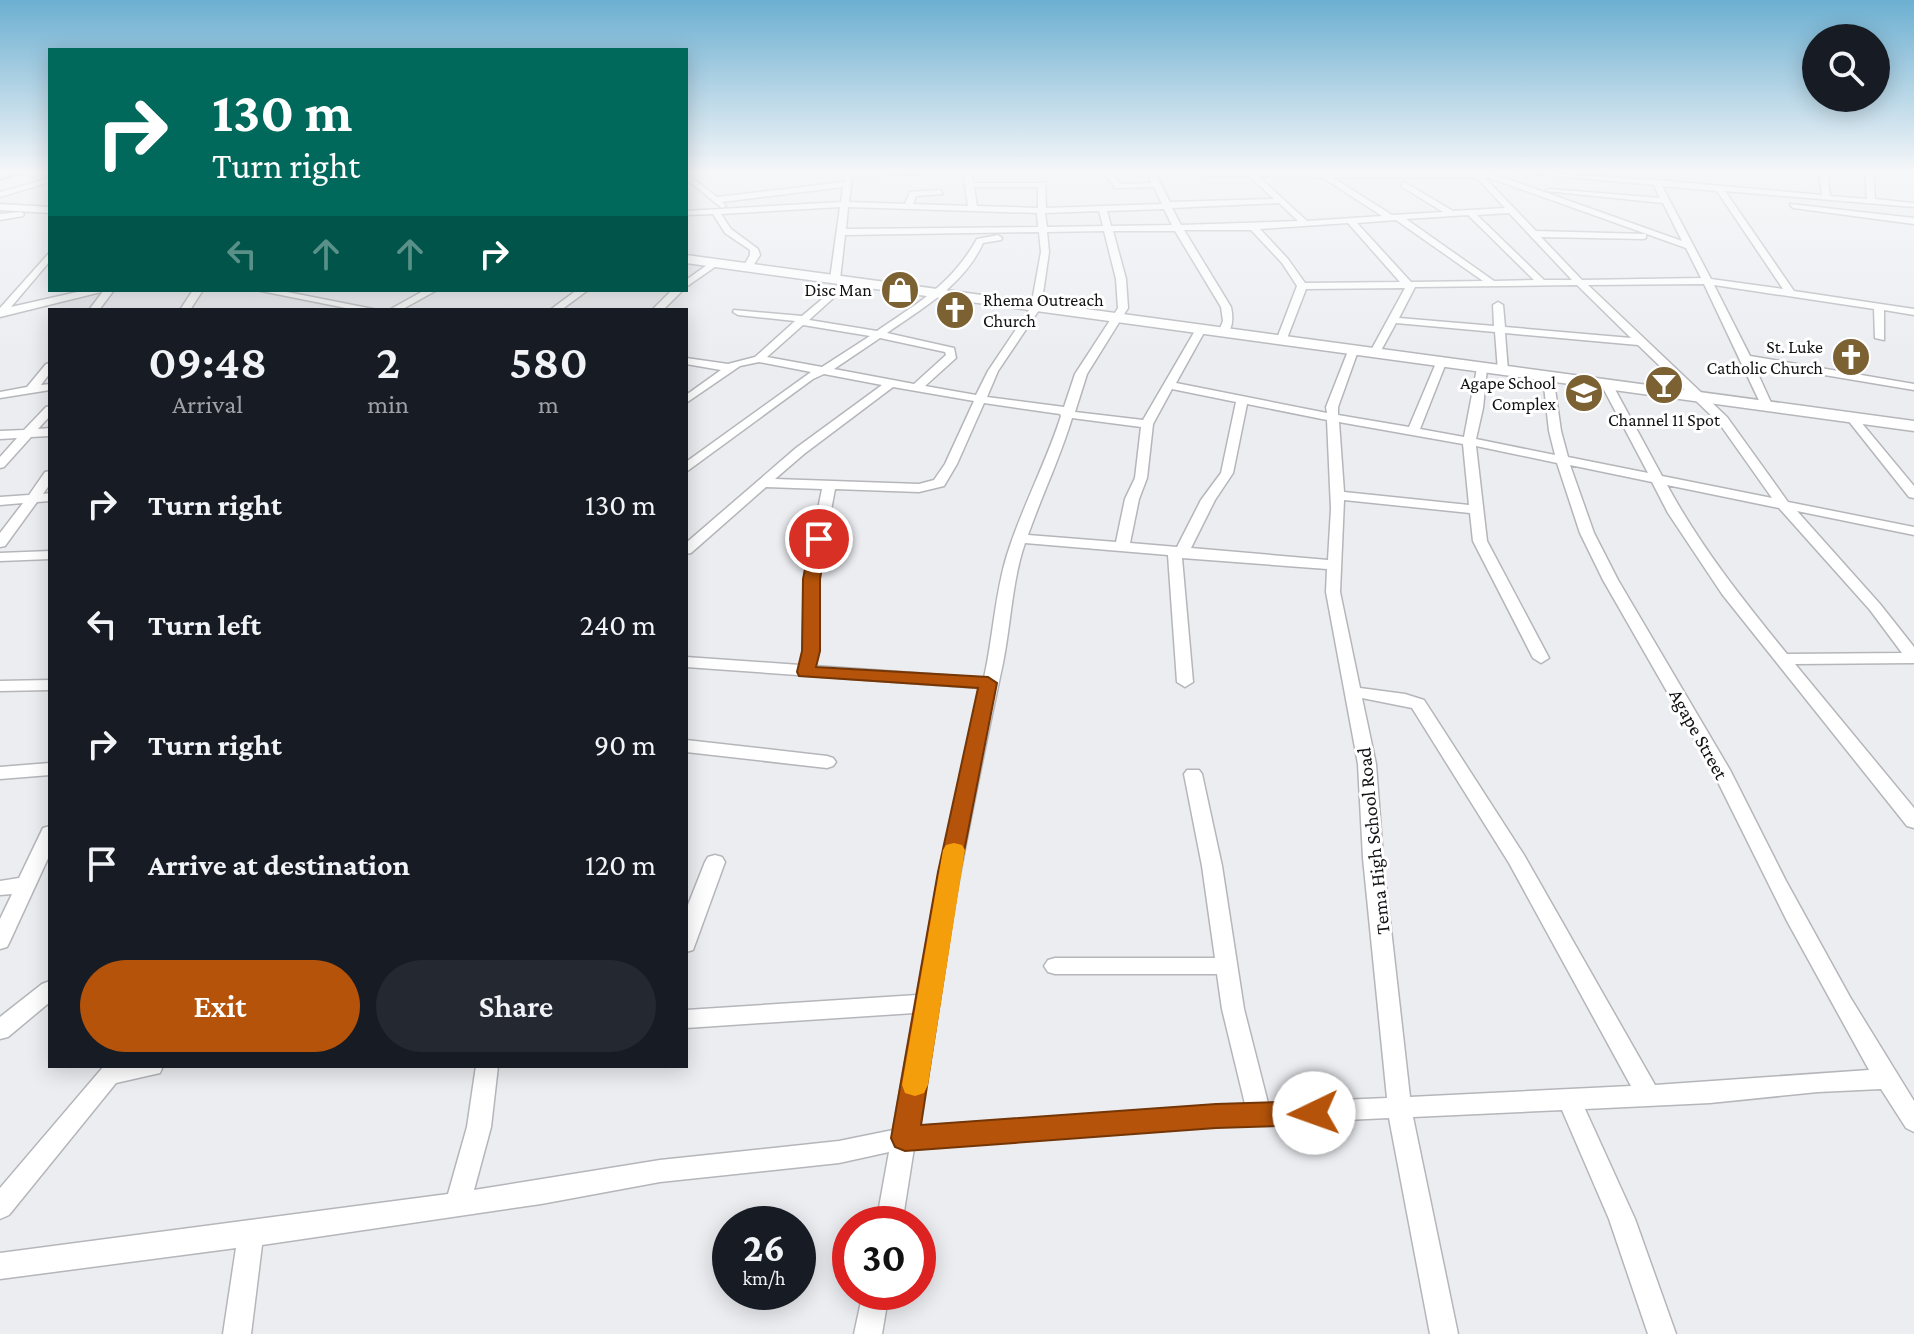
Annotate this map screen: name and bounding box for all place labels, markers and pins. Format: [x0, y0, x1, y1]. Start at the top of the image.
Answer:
shop icon: Disc Man [879, 269, 921, 311]
place label: Disc Man [804, 280, 872, 300]
church icon: Rhema Outreach Church [934, 289, 976, 331]
place label: Rhema Outreach Church [983, 290, 1104, 331]
church icon: St. Luke Catholic Church [1830, 336, 1872, 378]
place label: St. Luke Catholic Church [1706, 337, 1823, 378]
bar icon: Channel 11 Spot [1643, 364, 1685, 406]
school or university icon: Agape School Complex [1563, 372, 1605, 414]
place label: Agape School Complex [1460, 373, 1557, 414]
place label: Channel 11 Spot [1608, 410, 1721, 430]
pin [785, 505, 853, 573]

